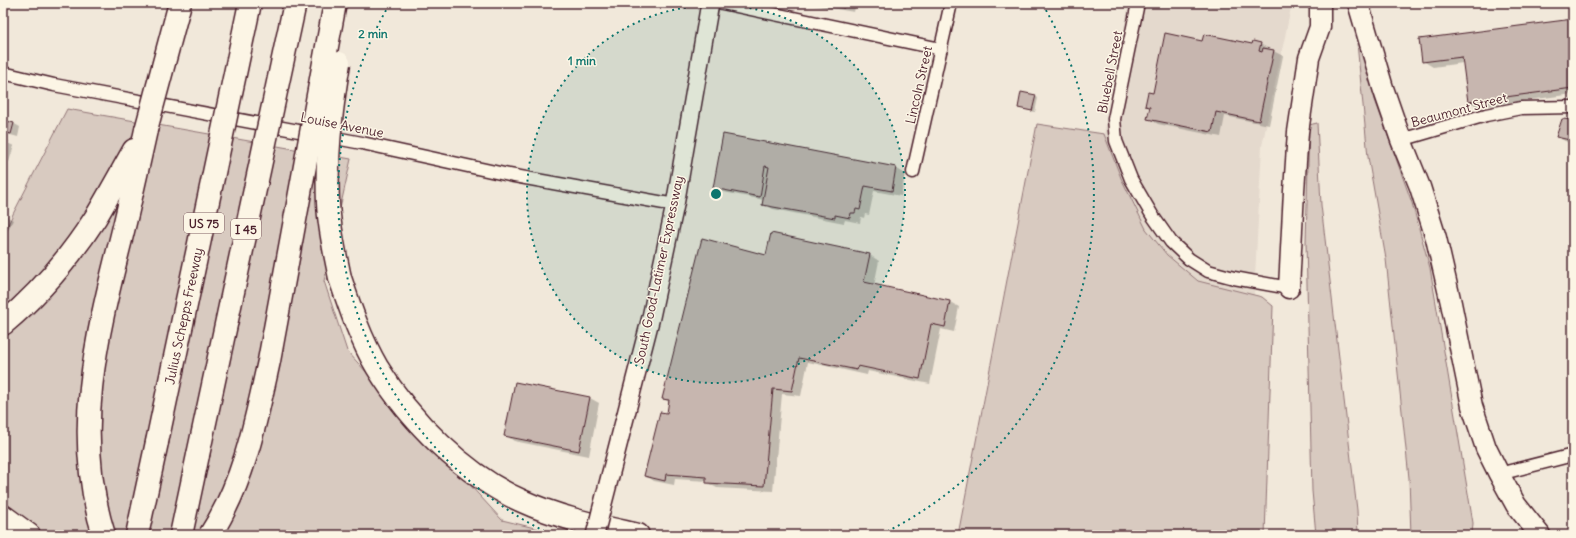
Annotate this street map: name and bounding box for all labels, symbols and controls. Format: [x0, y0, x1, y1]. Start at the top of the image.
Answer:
text: 2 min [358, 26, 388, 41]
street label: Bluebell Street [1094, 29, 1126, 115]
street label: Lincoln Street [902, 44, 936, 126]
text: 1 min [568, 53, 596, 68]
street label: Beaumont Street [1409, 89, 1509, 131]
street label: Louise Avenue [299, 109, 385, 141]
street label: South Good-Latimer Expressway [631, 174, 687, 366]
centre of rings [709, 187, 723, 201]
road number: US 75 [184, 213, 224, 233]
road number: I 45 [231, 219, 261, 239]
street label: Julius Schepps Freeway [161, 246, 207, 386]

